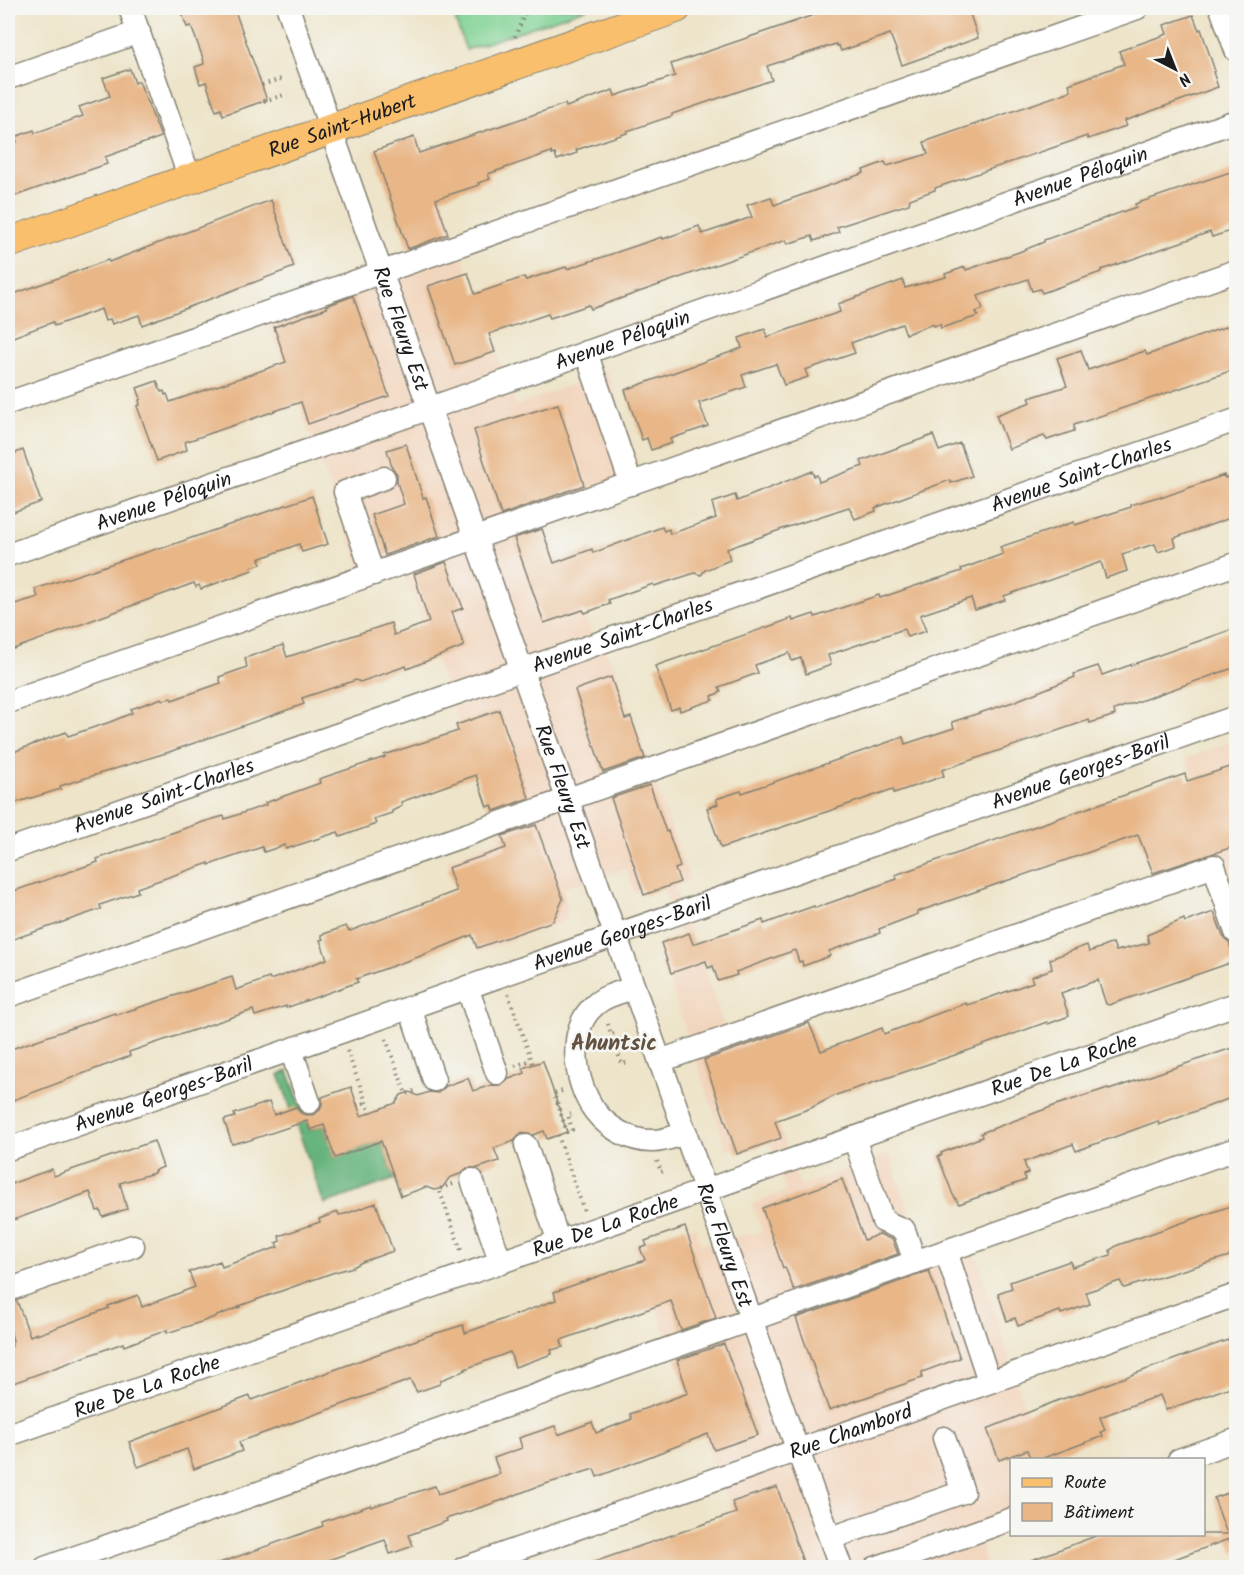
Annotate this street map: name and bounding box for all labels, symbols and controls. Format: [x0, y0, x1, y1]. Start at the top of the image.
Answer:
north arrow [1145, 39, 1205, 99]
text: N [1172, 66, 1196, 92]
street label: Rue Saint-Hubert [264, 85, 422, 168]
street label: Avenue Péloquin [1008, 139, 1153, 217]
street label: Rue Fleury Est [363, 262, 437, 397]
street label: Avenue Péloquin [551, 302, 695, 380]
street label: Avenue Saint-Charles [987, 429, 1177, 523]
street label: Avenue Péloquin [92, 463, 237, 541]
street label: Avenue Saint-Charles [528, 589, 718, 683]
street label: Rue Fleury Est [524, 720, 599, 855]
street label: Avenue Georges-Baril [987, 726, 1175, 820]
street label: Avenue Saint-Charles [69, 750, 259, 844]
street label: Avenue Georges-Baril [529, 888, 716, 981]
street label: Rue De La Roche [987, 1025, 1143, 1107]
district label: Ahuntsic [571, 1027, 657, 1062]
street label: Avenue Georges-Baril [70, 1049, 258, 1142]
street label: Rue Fleury Est [686, 1179, 761, 1313]
street label: Rue De La Roche [528, 1186, 684, 1268]
street label: Rue De La Roche [69, 1347, 225, 1429]
street label: Rue Chambord [785, 1396, 918, 1470]
legend [1010, 1458, 1205, 1536]
text: Route [1064, 1469, 1106, 1498]
text: Bâtiment [1064, 1499, 1135, 1528]

